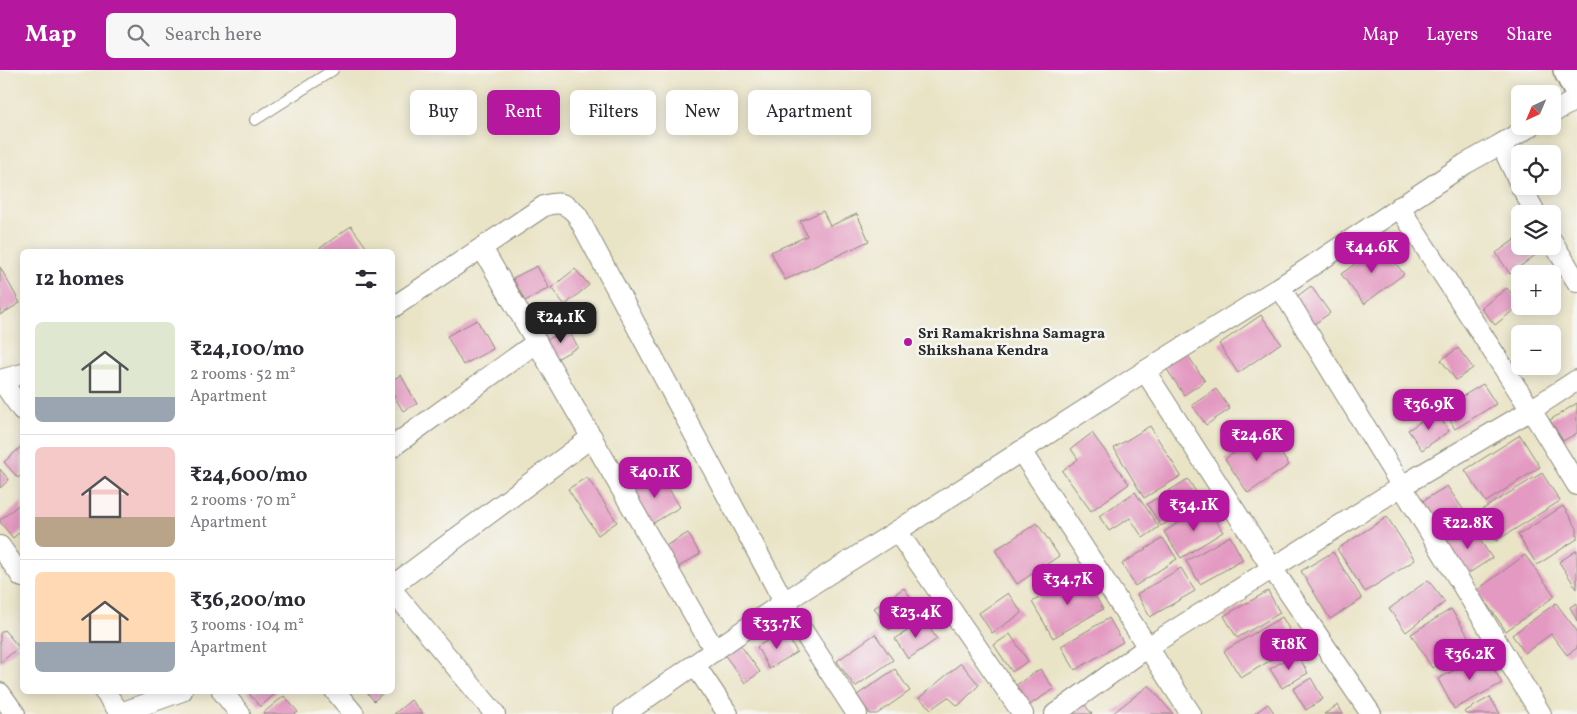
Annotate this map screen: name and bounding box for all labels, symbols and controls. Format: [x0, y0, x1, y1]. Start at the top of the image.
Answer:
search box [106, 13, 456, 58]
text: Map [25, 18, 76, 52]
icon: search [124, 21, 152, 49]
text: Search here [164, 22, 262, 48]
text: Map [1362, 23, 1398, 48]
text: Layers [1426, 23, 1478, 48]
text: Share [1506, 23, 1552, 48]
north arrow [1511, 85, 1561, 135]
map controls [1511, 85, 1561, 375]
chip: Buy [410, 90, 477, 135]
chip: Rent [487, 90, 560, 135]
chip: Filters [570, 90, 656, 135]
chip: New [666, 90, 738, 135]
chip: Apartment [748, 90, 871, 135]
button: locate [1511, 145, 1561, 195]
button: layers [1511, 205, 1561, 255]
pin: ₹44.6K [1331, 232, 1413, 274]
text: ₹44.6K [1345, 237, 1399, 259]
text: 12 homes [35, 265, 124, 294]
icon: filters [352, 265, 380, 293]
button: + [1511, 265, 1561, 315]
pin: ₹24.1K [520, 302, 602, 344]
text: ₹24.1K [536, 307, 586, 329]
place label: Sri Ramakrishna Samagra Shikshana Kendra [918, 324, 1105, 362]
button: − [1511, 325, 1561, 375]
text: ₹24,100/mo [190, 335, 304, 364]
marker: Sri Ramakrishna Samagra Shikshana Kendra [902, 336, 914, 348]
icon: home [75, 342, 135, 402]
text: 2 rooms · 52 m² [190, 364, 296, 386]
text: Apartment [190, 386, 267, 408]
pin: ₹36.9K [1388, 388, 1470, 431]
text: ₹36.9K [1404, 394, 1454, 416]
pin: ₹24.6K [1216, 420, 1298, 462]
text: ₹24.6K [1231, 425, 1283, 447]
pin: ₹40.1K [614, 456, 696, 499]
text: ₹24,600/mo [190, 461, 307, 490]
text: ₹40.1K [630, 462, 680, 484]
icon: home [75, 467, 135, 527]
text: 2 rooms · 70 m² [190, 490, 296, 512]
pin: ₹34.1K [1153, 490, 1235, 532]
text: ₹34.1K [1169, 495, 1219, 517]
pin: ₹22.8K [1427, 508, 1509, 550]
text: Apartment [190, 512, 267, 534]
text: ₹22.8K [1443, 513, 1493, 535]
pin: ₹34.7K [1027, 564, 1109, 606]
text: ₹34.7K [1043, 569, 1093, 591]
text: ₹36,200/mo [190, 586, 306, 615]
icon: home [75, 592, 135, 652]
pin: ₹23.4K [875, 596, 957, 639]
text: ₹23.4K [891, 602, 941, 624]
pin: ₹33.7K [736, 608, 818, 650]
text: ₹33.7K [753, 613, 801, 635]
text: 3 rooms · 104 m² [190, 615, 304, 637]
pin: ₹18K [1259, 628, 1319, 671]
text: ₹18K [1271, 634, 1307, 656]
text: Apartment [190, 637, 267, 659]
pin: ₹36.2K [1429, 638, 1511, 681]
text: ₹36.2K [1445, 644, 1495, 666]

